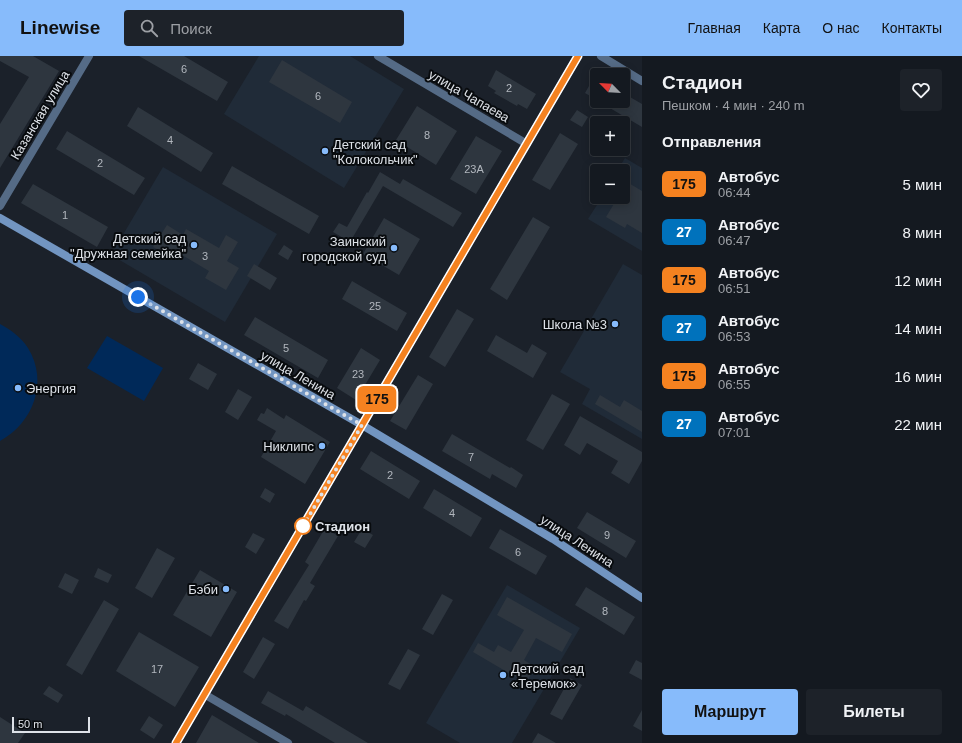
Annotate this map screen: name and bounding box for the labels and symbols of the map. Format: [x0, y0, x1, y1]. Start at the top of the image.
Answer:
house number: 6 [181, 63, 187, 75]
street label: Казанская улица [8, 67, 73, 162]
street label: улица Чапаева [426, 67, 513, 126]
north arrow [590, 68, 630, 108]
house number: 2 [506, 82, 512, 94]
house number: 6 [315, 90, 321, 102]
house number: 8 [424, 129, 430, 141]
house number: 4 [167, 134, 173, 146]
place label: Детский сад "Колокольчик" [333, 137, 418, 167]
marker: Детский сад "Колокольчик" [320, 146, 330, 156]
house number: 2 [97, 157, 103, 169]
house number: 23А [464, 163, 484, 175]
house number: 1 [62, 209, 68, 221]
place label: Детский сад "Дружная семейка" [70, 231, 186, 261]
place label: Заинский городской суд [302, 234, 386, 264]
marker: Детский сад "Дружная семейка" [189, 240, 199, 250]
marker: Заинский городской суд [389, 243, 399, 253]
house number: 3 [202, 250, 208, 262]
your location [128, 287, 148, 307]
house number: 25 [369, 300, 381, 312]
place label: Школа №3 [543, 317, 607, 332]
marker: Школа №3 [610, 319, 620, 329]
house number: 5 [283, 342, 289, 354]
street label: улица Ленина [258, 348, 339, 403]
house number: 23 [352, 368, 364, 380]
place label: Энергия [26, 381, 76, 396]
marker: Энергия [13, 383, 23, 393]
line badge: 175 [354, 386, 400, 412]
place label: Никлипс [263, 439, 314, 454]
marker: Никлипс [317, 441, 327, 451]
house number: 7 [468, 451, 474, 463]
house number: 2 [387, 469, 393, 481]
house number: 4 [449, 507, 455, 519]
street label: улица Ленина [538, 512, 617, 571]
marker: Стадион [294, 517, 312, 535]
place label: Стадион [315, 519, 370, 534]
house number: 9 [604, 529, 610, 541]
house number: 6 [515, 546, 521, 558]
place label: Бэби [188, 582, 218, 597]
marker: Бэби [221, 584, 231, 594]
house number: 8 [602, 605, 608, 617]
place label: Детский сад «Теремок» [511, 661, 584, 691]
house number: 17 [151, 663, 163, 675]
marker: Детский сад «Теремок» [498, 670, 508, 680]
scale bar [12, 715, 90, 734]

